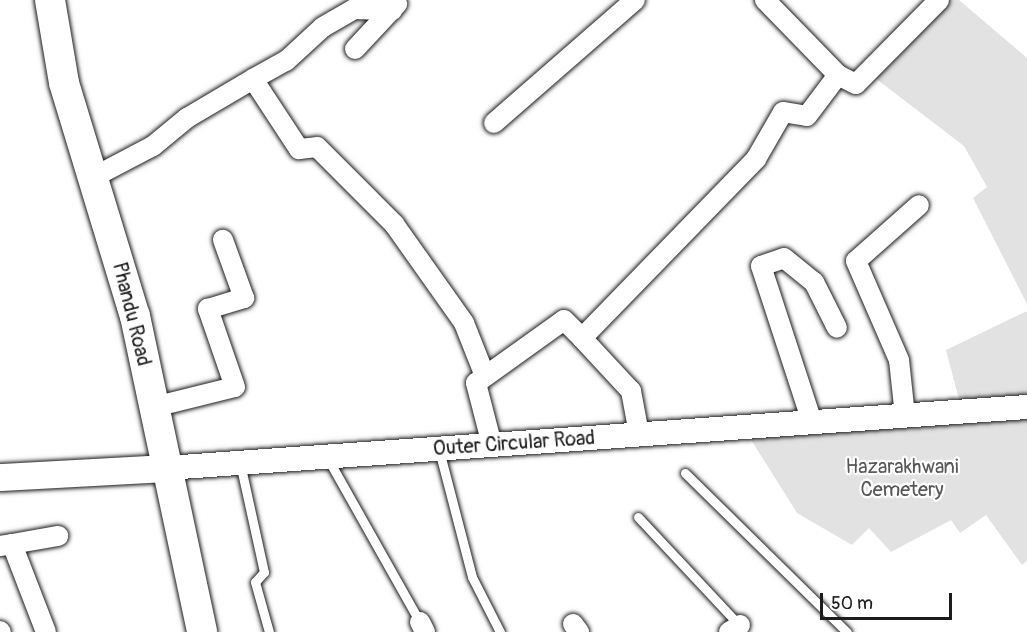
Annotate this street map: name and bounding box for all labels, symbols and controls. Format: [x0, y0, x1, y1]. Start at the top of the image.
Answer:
street label: Phandu Road [108, 260, 156, 368]
street label: Outer Circular Road [432, 425, 596, 461]
park label: Hazarakhwani Cemetery [846, 454, 958, 501]
scale bar [823, 581, 955, 619]
text: 50 m [831, 592, 873, 615]

